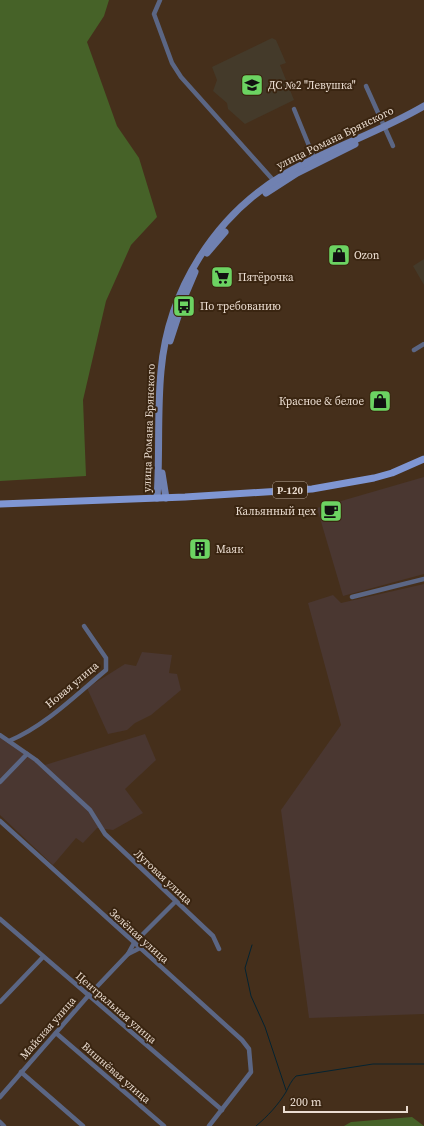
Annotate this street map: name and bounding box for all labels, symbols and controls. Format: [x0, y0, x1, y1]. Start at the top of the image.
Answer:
school or university icon: ДС №2 "Левушка" [239, 72, 265, 98]
place label: ДС №2 "Левушка" [268, 78, 356, 93]
street label: улица Романа Брянского [274, 103, 396, 173]
shop icon: Ozon [326, 242, 352, 268]
place label: Ozon [354, 248, 380, 263]
supermarket icon: Пятёрочка [209, 264, 235, 290]
place label: Пятёрочка [238, 270, 294, 285]
bus stop icon: По требованию [171, 293, 197, 319]
place label: По требованию [200, 299, 281, 314]
street label: улица Романа Брянского [139, 363, 159, 493]
shop icon: Красное & белое [367, 388, 393, 414]
place label: Красное & белое [279, 394, 364, 409]
road number: Р-120 [273, 482, 307, 498]
cafe icon: Кальянный цех [318, 498, 344, 524]
place label: Кальянный цех [235, 504, 316, 519]
building icon: Маяк [187, 536, 213, 562]
place label: Маяк [216, 542, 243, 557]
street label: Новая улица [42, 658, 102, 712]
street label: Луговая улица [131, 846, 196, 908]
street label: Зелёная улица [106, 905, 172, 967]
street label: Центральная улица [72, 969, 160, 1048]
street label: Майская улица [17, 993, 80, 1063]
street label: Вишнёвая улица [78, 1039, 154, 1107]
scale bar [284, 1088, 407, 1114]
text: 200 m [290, 1094, 322, 1110]

